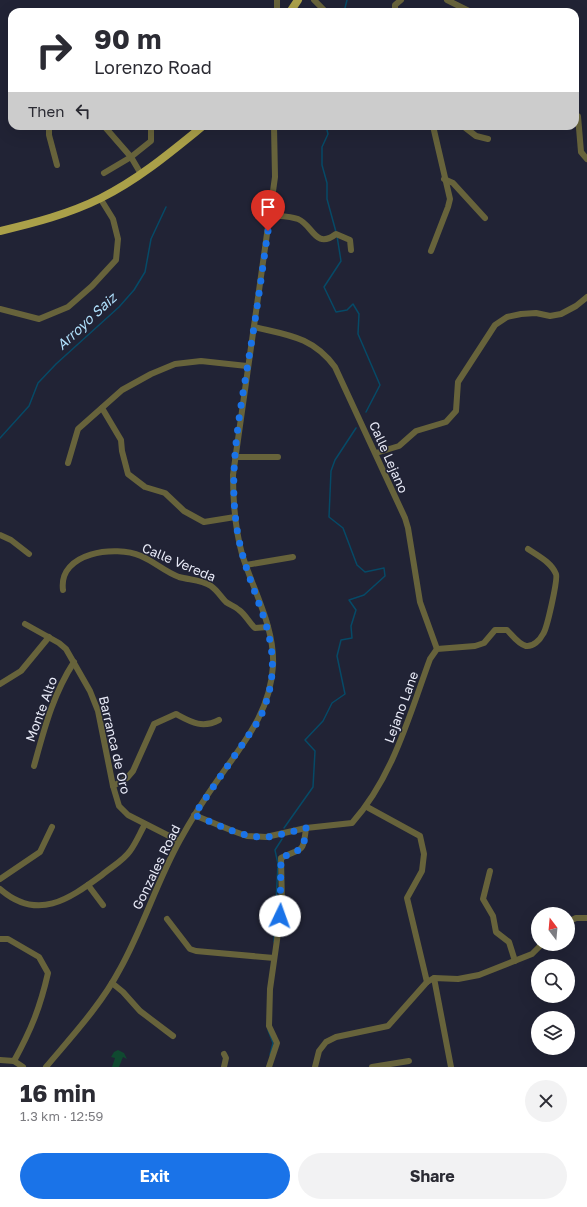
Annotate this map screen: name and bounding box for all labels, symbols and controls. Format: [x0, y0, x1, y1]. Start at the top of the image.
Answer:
text: 90 m [94, 22, 161, 55]
icon: right [28, 24, 80, 76]
text: Lorenzo Road [94, 56, 212, 78]
icon: left [72, 100, 94, 122]
text: Then [28, 102, 64, 120]
pin [251, 190, 285, 231]
icon: arrive [257, 196, 279, 218]
water label: Arroyo Saiz [53, 288, 121, 353]
street label: Calle Lejano [366, 419, 412, 495]
street label: Calle Vereda [140, 539, 218, 585]
street label: Lejano Lane [381, 669, 421, 745]
street label: Monte Alto [22, 674, 60, 744]
street label: Barranca de Oro [96, 694, 134, 796]
street label: Gonzales Road [129, 822, 183, 912]
position arrow [259, 895, 301, 937]
north arrow [531, 907, 575, 951]
map controls [531, 907, 575, 1055]
button: search [531, 959, 575, 1003]
button: layers [531, 1011, 575, 1055]
text: 16 min [20, 1078, 96, 1107]
button: close [525, 1080, 567, 1122]
text: 1.3 km · 12:59 [20, 1108, 103, 1124]
button: Exit [20, 1153, 290, 1199]
button: Share [298, 1153, 567, 1199]

